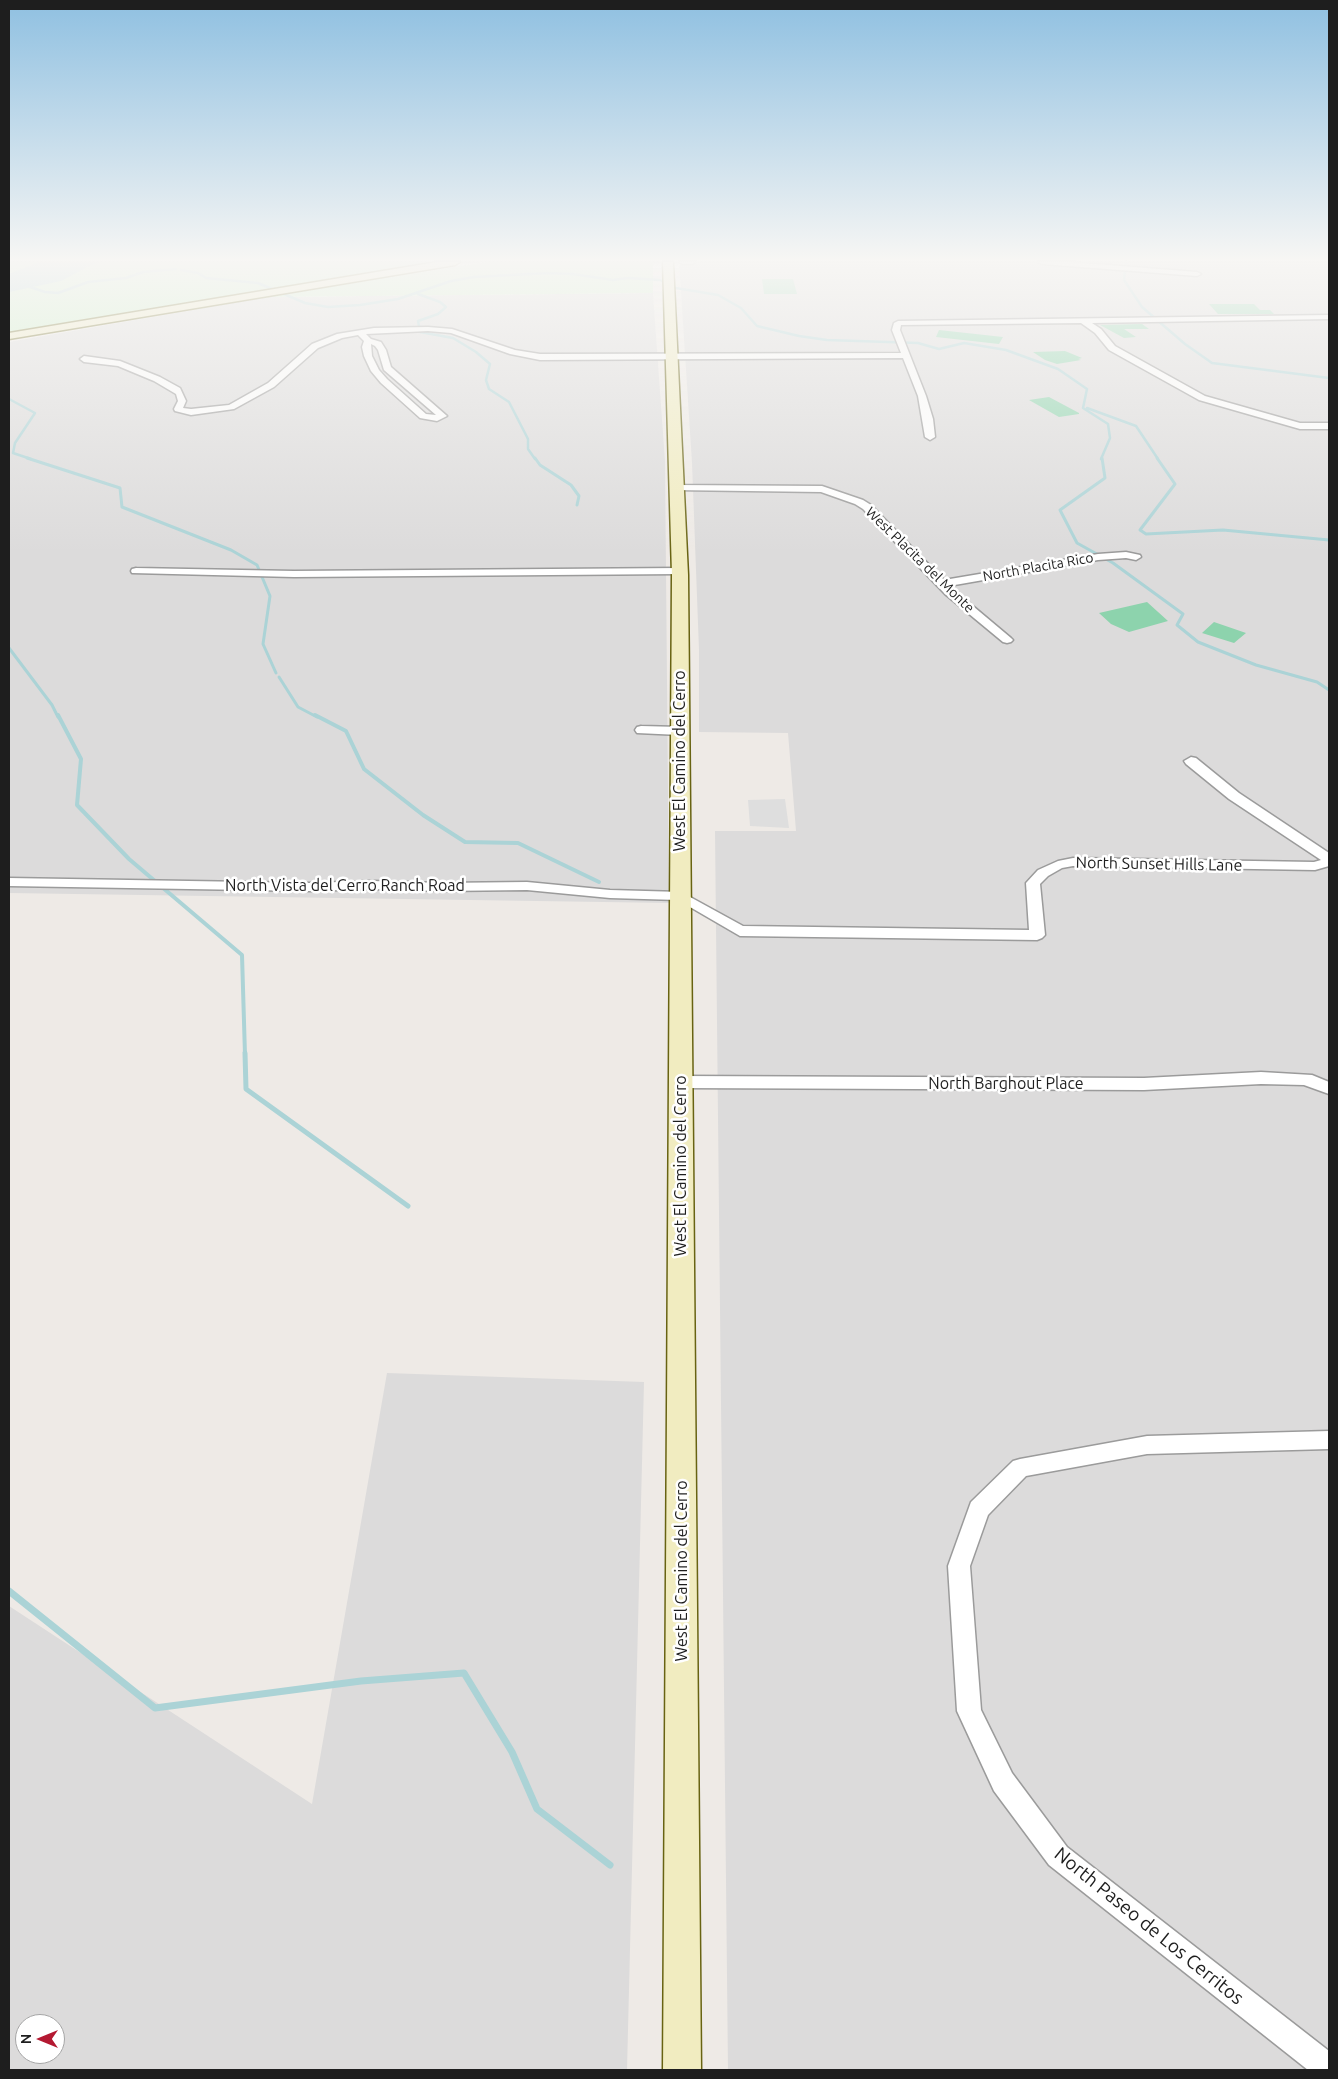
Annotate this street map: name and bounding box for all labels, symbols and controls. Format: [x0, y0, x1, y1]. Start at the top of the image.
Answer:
street label: West Placita del Monte [862, 504, 978, 616]
street label: North Placita Rico [981, 549, 1095, 585]
street label: West El Camino del Cerro [670, 670, 690, 852]
street label: North Sunset Hills Lane [1075, 853, 1243, 875]
street label: North Vista del Cerro Ranch Road [225, 876, 465, 896]
street label: North Barghout Place [928, 1074, 1084, 1094]
street label: West El Camino del Cerro [671, 1075, 691, 1257]
street label: West El Camino del Cerro [672, 1480, 692, 1662]
street label: North Paseo de Los Cerritos [1050, 1843, 1248, 2009]
north arrow [15, 2014, 65, 2064]
text: N [18, 2034, 34, 2044]

